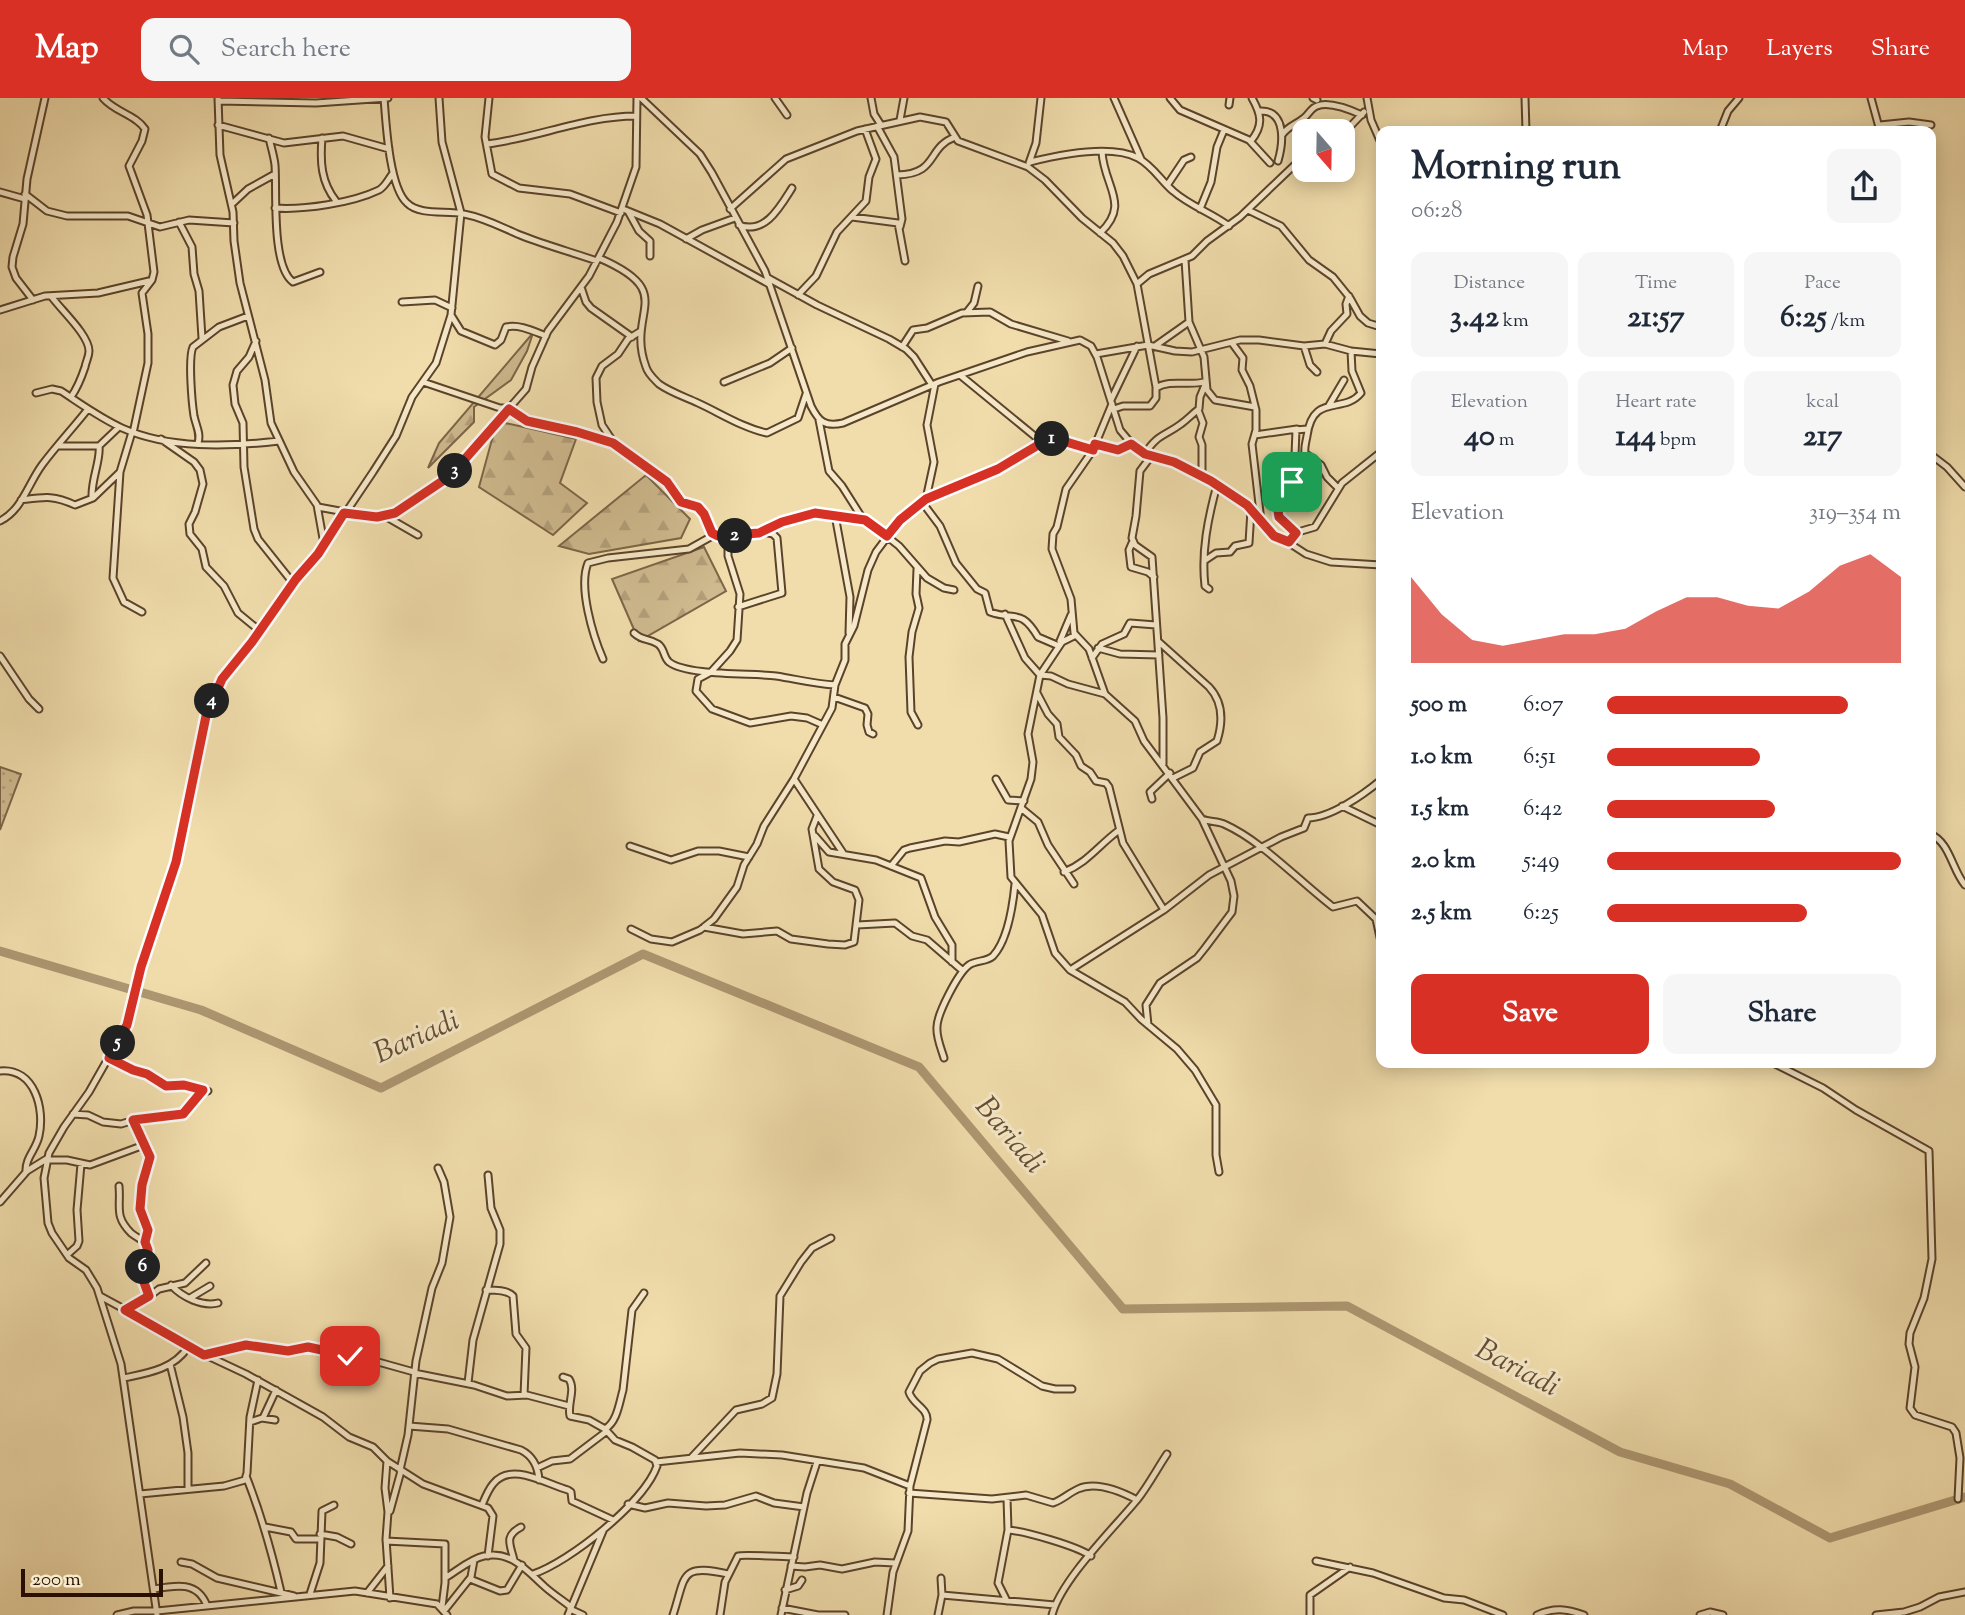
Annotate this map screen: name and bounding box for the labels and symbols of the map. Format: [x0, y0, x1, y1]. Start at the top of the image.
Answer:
north arrow [1292, 119, 1354, 182]
pin: 1 [1034, 422, 1070, 456]
pin [1262, 452, 1322, 512]
pin: 3 [438, 454, 472, 488]
pin: 2 [718, 518, 752, 554]
pin: 4 [194, 684, 230, 718]
water label: Bariadi [367, 1000, 467, 1076]
pin: 5 [100, 1026, 136, 1060]
water label: Bariadi [964, 1088, 1054, 1184]
pin: 6 [125, 1250, 160, 1284]
pin [320, 1326, 380, 1386]
water label: Bariadi [1467, 1329, 1567, 1409]
scale bar [21, 1566, 163, 1598]

